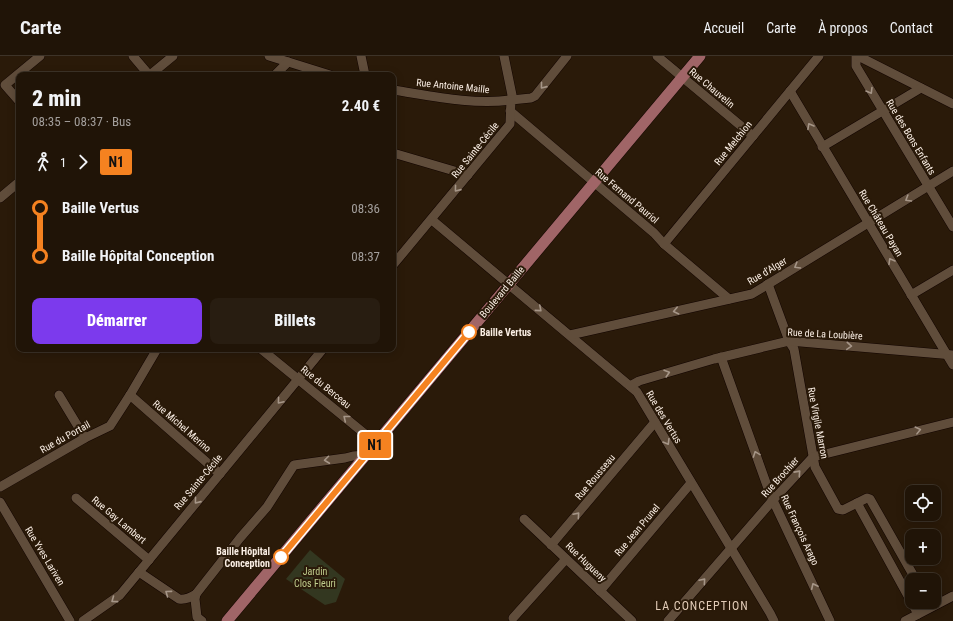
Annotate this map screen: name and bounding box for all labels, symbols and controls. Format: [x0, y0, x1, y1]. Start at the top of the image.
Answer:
text: Carte [20, 16, 61, 39]
text: Accueil [703, 20, 744, 36]
text: Carte [766, 20, 796, 36]
text: À propos [818, 20, 868, 36]
text: Contact [890, 20, 933, 36]
street label: Rue Chauvelin [687, 66, 737, 110]
street label: Rue Antoine Maille [416, 77, 491, 95]
one-way arrow [540, 82, 547, 89]
text: 2 min [32, 86, 81, 111]
one-way arrow [866, 87, 873, 94]
text: 2.40 € [342, 97, 380, 115]
street label: Rue des Bons Enfants [884, 97, 938, 177]
text: 08:35 – 08:37 · Bus [32, 114, 131, 129]
street label: Rue Melchion [712, 119, 754, 167]
street label: Rue Sainte-Cécile [449, 120, 501, 180]
one-way arrow [808, 123, 815, 130]
icon: walk [32, 151, 54, 173]
icon: forward [72, 151, 94, 173]
text: N1 [108, 154, 124, 170]
text: 1 [60, 155, 66, 170]
street label: Rue Fernand Pauriol [593, 166, 661, 226]
one-way arrow [455, 184, 462, 191]
street label: Rue Château Payan [857, 188, 905, 258]
one-way arrow [905, 194, 912, 201]
text: Baille Vertus [62, 199, 139, 217]
text: 08:36 [351, 201, 380, 216]
text: Baille Hôpital Conception [62, 247, 214, 265]
text: 08:37 [351, 249, 380, 264]
street label: Rue d'Alger [745, 255, 789, 287]
one-way arrow [889, 258, 896, 265]
one-way arrow [794, 262, 801, 269]
street label: Boulevard Baille [477, 264, 527, 320]
button: Démarrer [32, 298, 202, 344]
button: Billets [210, 298, 380, 344]
one-way arrow [534, 304, 542, 312]
one-way arrow [673, 306, 680, 315]
marker: Baille Vertus [461, 324, 477, 340]
place label: Baille Vertus [480, 327, 532, 338]
street label: Rue de La Loubière [787, 327, 863, 341]
one-way arrow [846, 341, 852, 350]
street label: Rue du Berceau [299, 363, 353, 411]
one-way arrow [663, 369, 670, 378]
street label: Rue Virgile Marron [806, 386, 830, 460]
street label: Rue des Vertus [644, 389, 684, 446]
one-way arrow [277, 396, 284, 403]
street label: Rue Michel Merino [151, 398, 213, 454]
one-way arrow [344, 416, 351, 423]
street label: Rue du Portail [38, 419, 92, 455]
one-way arrow [915, 427, 921, 435]
line badge: N1 [357, 432, 393, 458]
text: N1 [367, 437, 383, 453]
one-way arrow [662, 438, 669, 445]
one-way arrow [752, 451, 760, 458]
street label: Rue Sainte-Cécile [172, 452, 224, 512]
street label: Rue Rousseau [573, 452, 617, 502]
street label: Rue Brochier [759, 455, 801, 499]
one-way arrow [324, 456, 330, 465]
one-way arrow [793, 470, 800, 477]
map controls [905, 485, 941, 609]
button: locate [905, 485, 941, 521]
street label: Rue François Arago [779, 493, 821, 567]
street label: Rue Gay Lambert [90, 494, 148, 546]
one-way arrow [195, 496, 202, 503]
street label: Rue Jean Prunel [612, 502, 662, 558]
one-way arrow [572, 512, 579, 520]
street label: Rue Yves Lariven [23, 525, 67, 588]
button: + [905, 529, 941, 565]
street label: Rue Hugueny [564, 540, 608, 584]
place label: Baille Hôpital Conception [216, 546, 270, 569]
marker: Baille Hôpital Conception [273, 549, 289, 565]
park label: Jardin Clos Fleuri [294, 566, 336, 589]
button: − [905, 573, 941, 609]
one-way arrow [699, 578, 706, 586]
one-way arrow [811, 582, 819, 590]
one-way arrow [165, 590, 172, 597]
one-way arrow [111, 595, 118, 602]
district label: LA CONCEPTION [655, 599, 749, 613]

